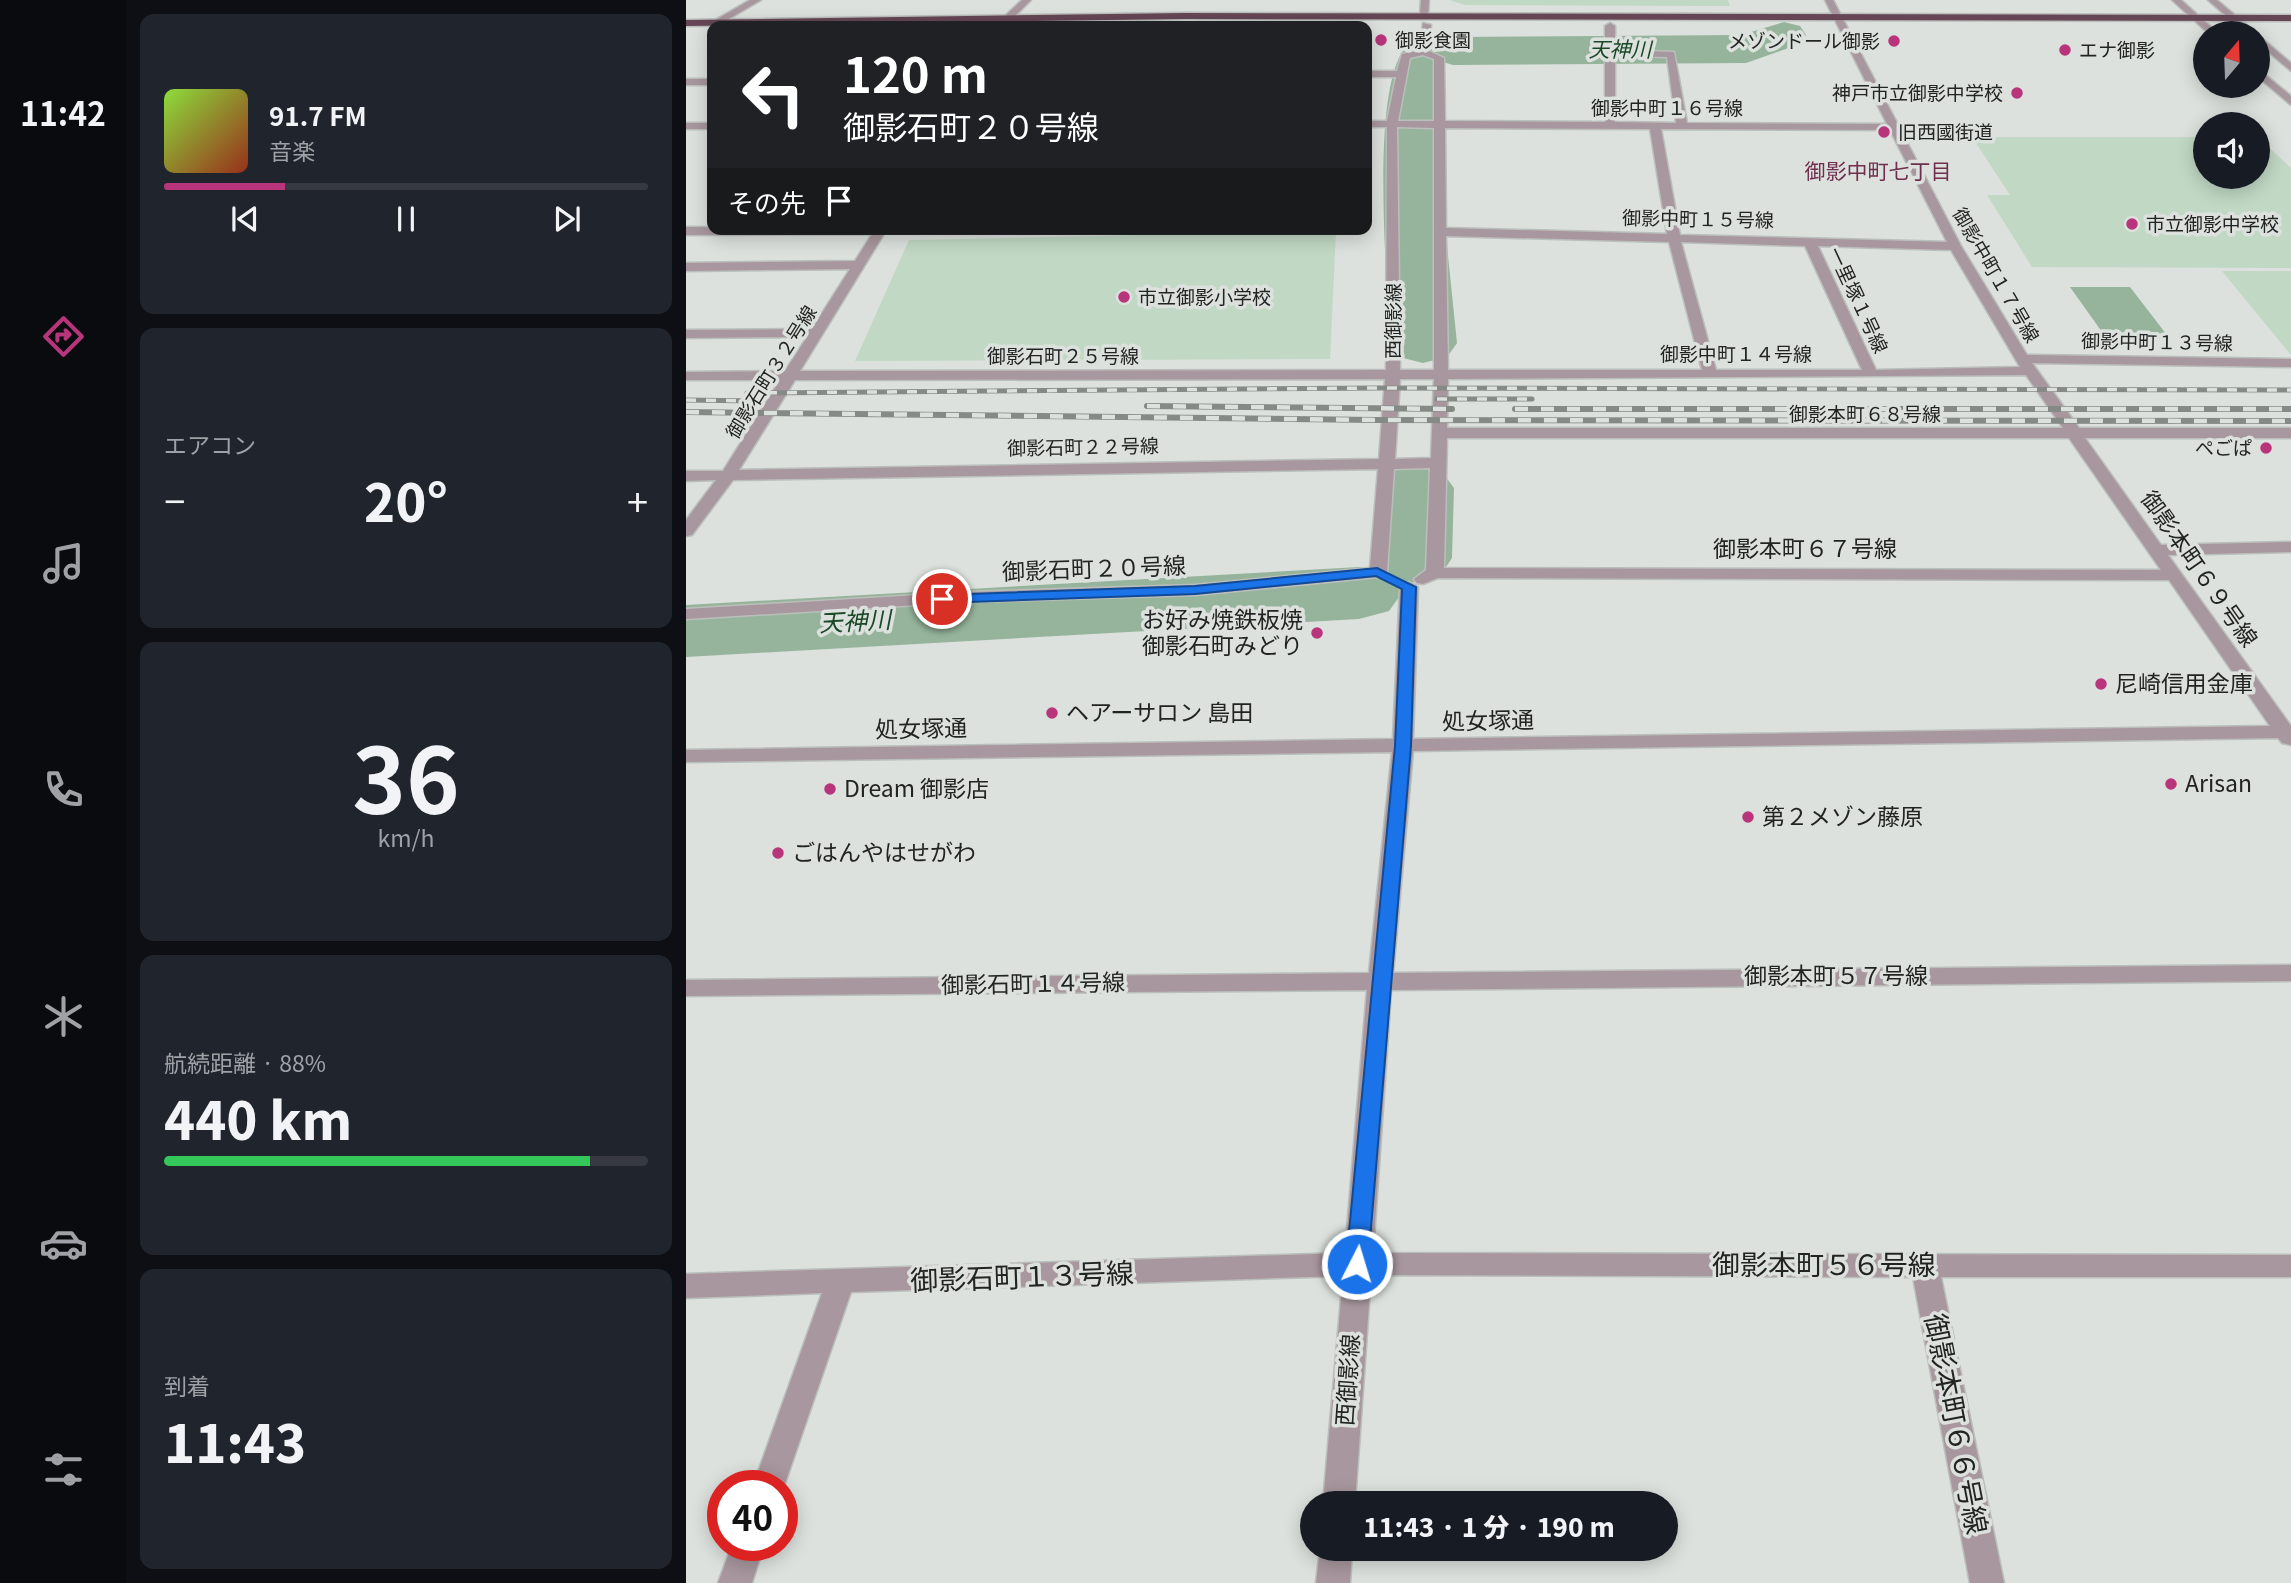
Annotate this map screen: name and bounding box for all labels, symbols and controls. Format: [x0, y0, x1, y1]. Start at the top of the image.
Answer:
north arrow [2193, 21, 2270, 98]
map controls [2193, 21, 2270, 189]
place label: 御影食園 [1395, 25, 1471, 52]
place label: メゾンドール御影 [1728, 26, 1880, 53]
marker: 御影食園 [1373, 32, 1389, 48]
water label: 天神川 [1589, 33, 1653, 63]
marker: メゾンドール御影 [1886, 33, 1902, 49]
place label: エナ御影 [2079, 35, 2155, 62]
text: 120 m [843, 36, 988, 107]
marker: エナ御影 [2057, 42, 2073, 58]
icon: left [728, 49, 819, 140]
place label: 神戸市立御影中学校 [1832, 78, 2003, 105]
marker: 神戸市立御影中学校 [2009, 85, 2025, 101]
text: 11:42 [20, 89, 106, 135]
street label: 御影中町１６号線 [1591, 93, 1743, 120]
text: 91.7 FM [269, 96, 367, 133]
text: 御影石町２０号線 [843, 102, 1099, 148]
button: sound [2193, 112, 2270, 189]
place label: 旧西國街道 [1898, 117, 1993, 144]
marker: 旧西國街道 [1876, 124, 1892, 140]
text: 音楽 [269, 133, 315, 167]
district label: 御影中町七丁目 [1805, 155, 1952, 185]
icon: arrive [820, 182, 858, 220]
text: その先 [728, 183, 806, 220]
icon: previous [226, 200, 264, 238]
icon: pause [387, 200, 425, 238]
icon: next [548, 200, 586, 238]
street label: 御影中町１７号線 [1948, 202, 2047, 347]
street label: 御影中町１５号線 [1622, 203, 1774, 232]
place label: 市立御影中学校 [2146, 209, 2279, 236]
marker: 市立御影中学校 [2124, 216, 2140, 232]
street label: 一里塚１号線 [1823, 242, 1896, 357]
place label: 市立御影小学校 [1138, 282, 1271, 309]
street label: 西御影線 [1378, 283, 1405, 359]
marker: 市立御影小学校 [1116, 289, 1132, 305]
street label: 御影石町３２号線 [718, 300, 821, 443]
icon: directions [39, 312, 88, 361]
street label: 御影中町１３号線 [2081, 326, 2233, 355]
street label: 御影中町１４号線 [1660, 339, 1812, 366]
street label: 御影石町２５号線 [987, 341, 1139, 368]
street label: 御影本町６８号線 [1789, 399, 1941, 426]
text: エアコン [164, 427, 256, 461]
street label: 御影石町２２号線 [1007, 431, 1159, 460]
place label: ぺごぱ [2195, 433, 2252, 460]
marker: ぺごぱ [2258, 440, 2274, 456]
text: 20° [364, 462, 448, 537]
text: − [164, 472, 185, 527]
text: + [627, 472, 648, 527]
street label: 御影本町６９号線 [2134, 483, 2267, 653]
street label: 御影本町６７号線 [1713, 530, 1897, 564]
icon: music [39, 539, 88, 588]
street label: 御影石町２０号線 [1001, 547, 1186, 587]
pin [912, 569, 972, 629]
icon: arrive [923, 580, 961, 618]
water label: 天神川 [818, 600, 895, 639]
place label: お好み焼鉄板焼 御影石町みどり [1142, 601, 1303, 661]
marker: お好み焼鉄板焼 御影石町みどり [1309, 625, 1325, 641]
place label: 尼崎信用金庫 [2115, 665, 2253, 699]
marker: 尼崎信用金庫 [2093, 676, 2109, 692]
place label: ヘアーサロン 島田 [1066, 694, 1253, 728]
street label: 処女塚通 [1442, 701, 1534, 737]
marker: ヘアーサロン 島田 [1044, 705, 1060, 721]
text: 36 [352, 708, 460, 840]
street label: 処女塚通 [875, 709, 967, 745]
icon: phone [39, 765, 88, 814]
place label: Arisan [2185, 765, 2252, 799]
place label: Dream 御影店 [844, 770, 989, 804]
marker: Arisan [2163, 776, 2179, 792]
marker: Dream 御影店 [822, 781, 838, 797]
place label: 第２メゾン藤原 [1762, 798, 1923, 832]
marker: 第２メゾン藤原 [1740, 809, 1756, 825]
text: km/h [378, 820, 434, 854]
place label: ごはんやはせがわ [792, 834, 976, 868]
marker: ごはんやはせがわ [770, 845, 786, 861]
street label: 御影本町５７号線 [1744, 957, 1928, 991]
street label: 御影石町１４号線 [941, 963, 1125, 1001]
icon: climate [39, 992, 88, 1041]
text: 航続距離 · 88% [164, 1045, 326, 1079]
text: 440 km [164, 1080, 352, 1155]
icon: car [39, 1219, 88, 1268]
position arrow [1320, 1227, 1394, 1301]
street label: 御影本町５６号線 [1712, 1243, 1936, 1283]
street label: 御影石町１３号線 [909, 1251, 1135, 1299]
street label: 御影本町６６号線 [1917, 1310, 1999, 1537]
street label: 西御影線 [1326, 1333, 1366, 1427]
text: 到着 [164, 1368, 210, 1402]
text: 11:43 [164, 1403, 306, 1478]
icon: filters [39, 1445, 88, 1494]
speed limit sign: 40 [707, 1470, 798, 1561]
text: 11:43 · 1 分 · 190 m [1363, 1507, 1615, 1544]

